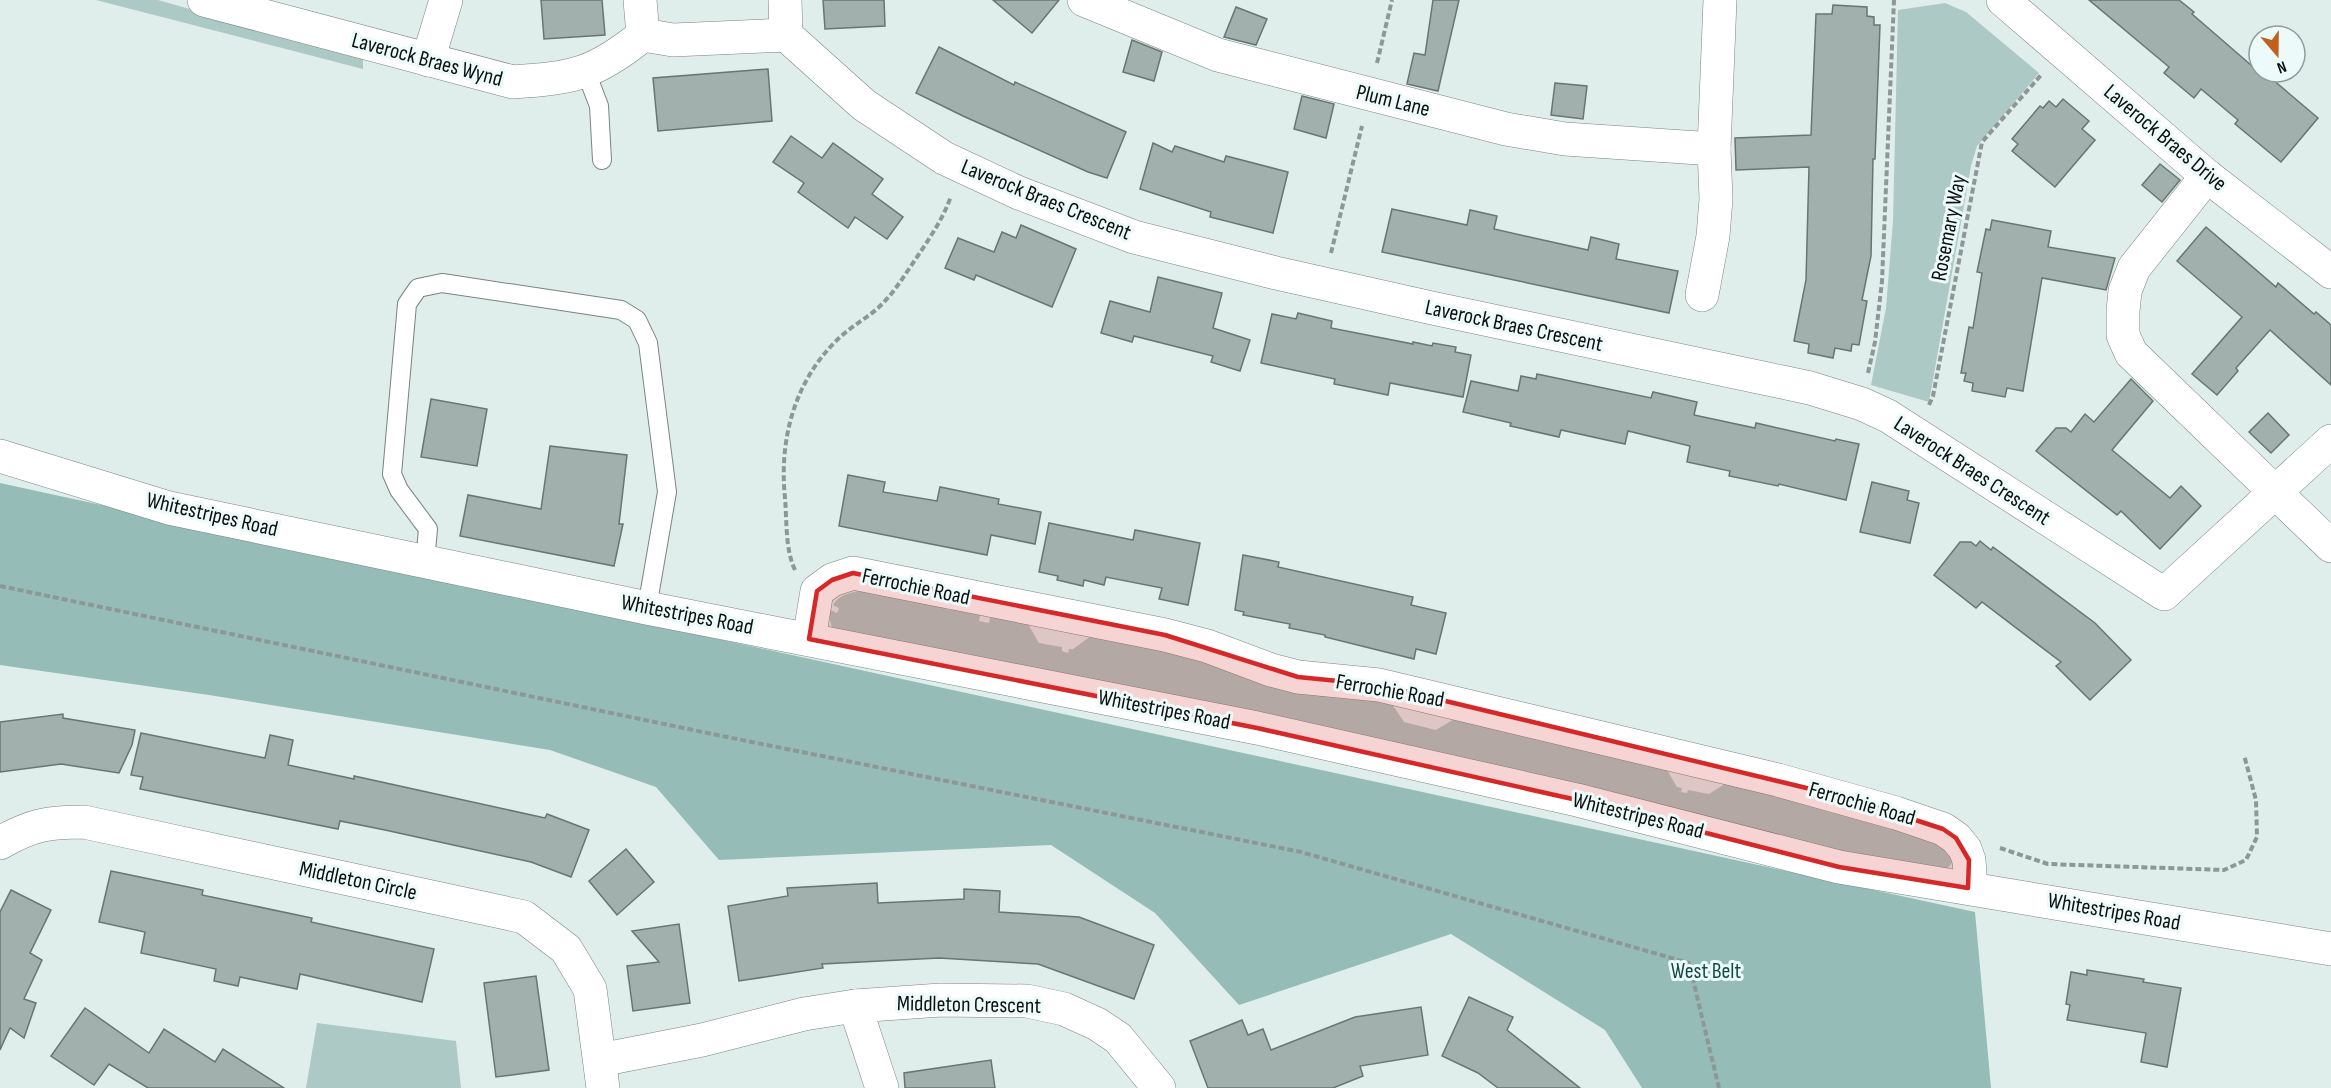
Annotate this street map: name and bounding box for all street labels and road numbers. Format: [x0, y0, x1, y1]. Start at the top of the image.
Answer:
street label: Laverock Braes Wynd [349, 27, 505, 93]
street label: Plum Lane [1353, 79, 1433, 123]
street label: Laverock Braes Drive [2098, 79, 2232, 197]
street label: Laverock Braes Crescent [957, 154, 1135, 247]
street label: Rosemary Way [1926, 172, 1973, 283]
street label: Laverock Braes Crescent [1423, 294, 1606, 358]
street label: Laverock Braes Crescent [1889, 410, 2055, 532]
street label: Whitestripes Road [144, 487, 280, 543]
street label: Ferrochie Road [860, 562, 972, 612]
street label: Whitestripes Road [619, 589, 755, 641]
street label: Ferrochie Road [1334, 668, 1446, 714]
street label: Whitestripes Road [1096, 684, 1232, 736]
street label: Ferrochie Road [1806, 776, 1918, 832]
street label: Whitestripes Road [1570, 787, 1706, 845]
street label: Middleton Circle [297, 855, 419, 907]
street label: Whitestripes Road [2046, 887, 2182, 937]
street label: Middleton Crescent [897, 990, 1042, 1020]

